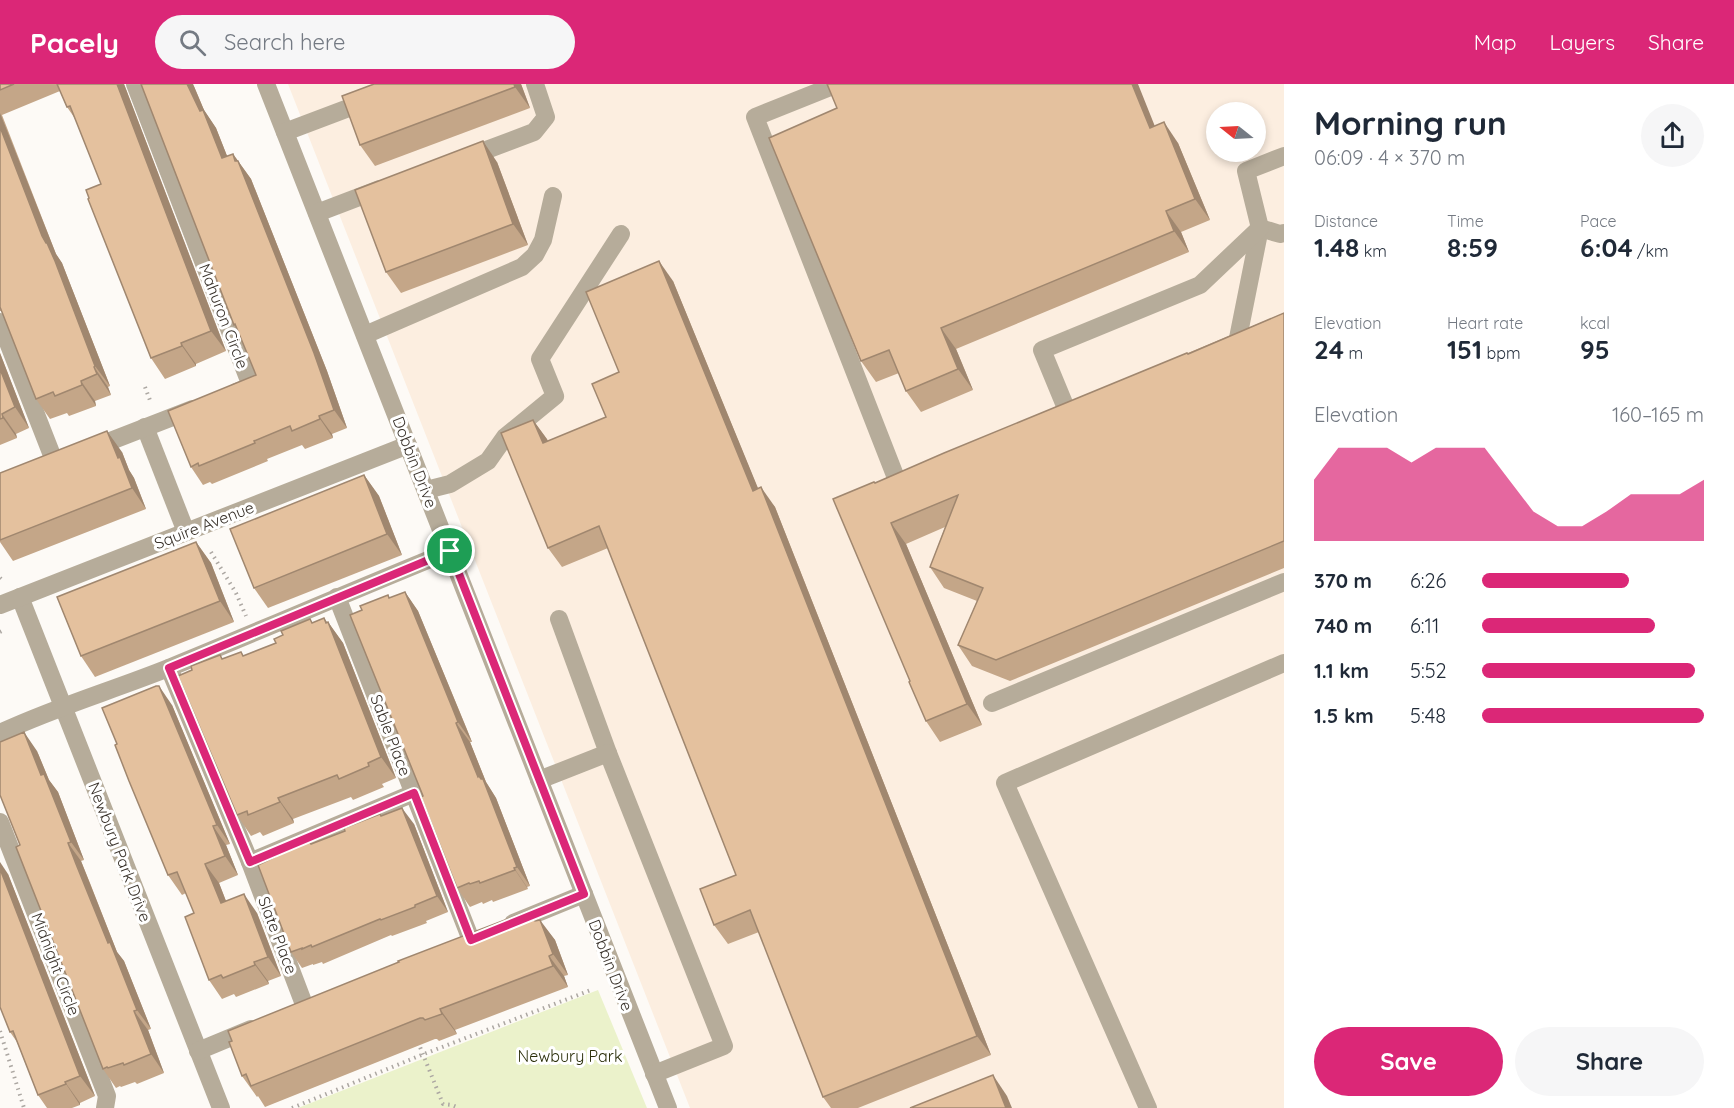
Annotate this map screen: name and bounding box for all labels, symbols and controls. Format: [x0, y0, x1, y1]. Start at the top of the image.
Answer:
search box [155, 15, 575, 69]
text: Pacely [30, 25, 119, 60]
icon: search [176, 26, 209, 59]
text: Search here [224, 28, 345, 56]
text: Map [1474, 29, 1517, 55]
text: Layers [1550, 29, 1615, 55]
text: Share [1648, 29, 1704, 55]
north arrow [1206, 102, 1266, 162]
map controls [1206, 102, 1266, 162]
text: Morning run [1314, 102, 1507, 143]
button: share [1641, 104, 1704, 167]
text: 06:09 · 4 × 370 m [1314, 145, 1465, 170]
text: Distance [1314, 211, 1378, 231]
text: Time [1447, 211, 1484, 231]
text: Pace [1580, 211, 1616, 231]
text: 1.48 [1314, 231, 1359, 264]
text: 8:59 [1447, 231, 1498, 264]
text: 6:04 [1580, 231, 1633, 264]
text: km [1359, 241, 1387, 261]
text: /km [1633, 241, 1669, 261]
street label: Mahuron Circle [195, 261, 253, 371]
text: Elevation [1314, 313, 1381, 333]
text: Heart rate [1447, 313, 1523, 333]
text: kcal [1580, 313, 1610, 333]
text: 24 [1314, 333, 1344, 366]
text: 151 [1447, 333, 1482, 366]
text: 95 [1580, 333, 1610, 366]
text: m [1344, 343, 1363, 363]
text: bpm [1482, 343, 1521, 363]
text: Elevation [1314, 402, 1398, 427]
text: 160–165 m [1612, 402, 1704, 427]
street label: Dobbin Drive [388, 413, 442, 511]
street label: Squire Avenue [151, 497, 257, 553]
pin [424, 525, 475, 576]
icon: arrive [433, 534, 466, 567]
text: 370 m [1314, 568, 1372, 593]
text: 6:26 [1410, 568, 1446, 593]
text: 740 m [1314, 613, 1372, 638]
text: 6:11 [1410, 613, 1439, 638]
text: 1.1 km [1314, 658, 1369, 683]
text: 5:52 [1410, 658, 1447, 683]
street label: Sable Place [366, 691, 416, 779]
text: 1.5 km [1314, 703, 1374, 728]
text: 5:48 [1410, 703, 1446, 728]
street label: Newbury Park Drive [84, 779, 156, 925]
street label: Slate Place [254, 893, 302, 977]
street label: Midnight Circle [27, 910, 85, 1018]
street label: Dobbin Drive [584, 916, 638, 1014]
button: Save [1314, 1027, 1503, 1096]
button: Share [1515, 1027, 1704, 1096]
park label: Newbury Park [517, 1046, 623, 1066]

